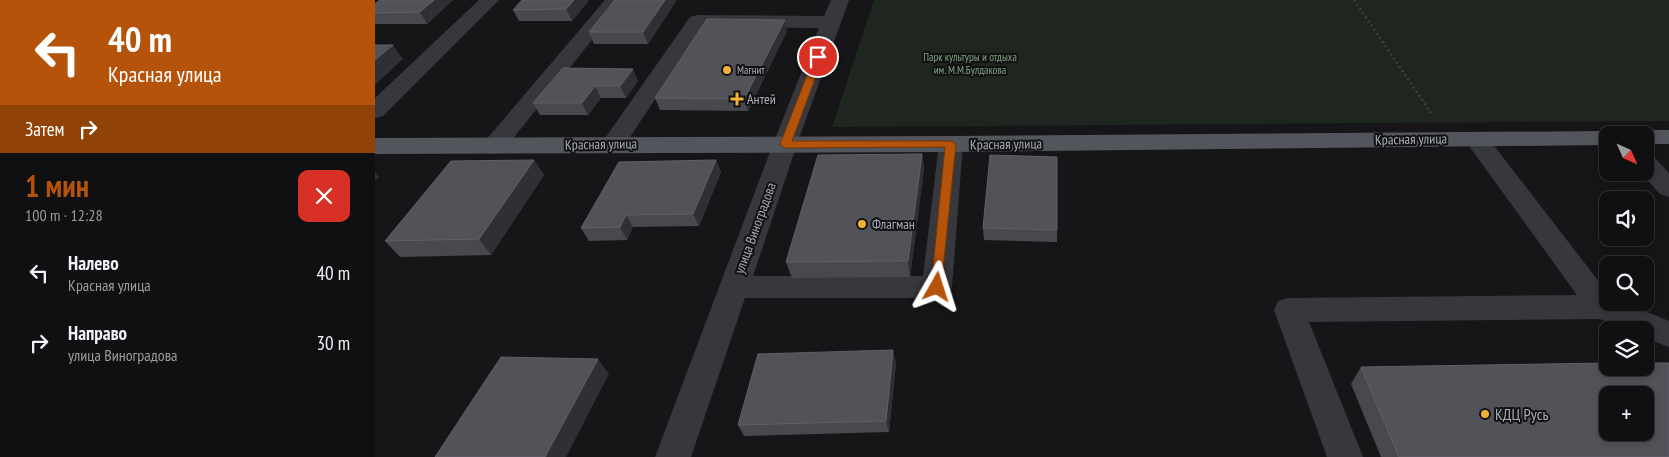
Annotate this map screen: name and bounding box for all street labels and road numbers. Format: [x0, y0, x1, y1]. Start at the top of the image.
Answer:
street label: Красная улица [1375, 129, 1447, 149]
street label: Красная улица [565, 134, 637, 154]
street label: Красная улица [970, 134, 1042, 154]
street label: улица Виноградова [730, 180, 780, 276]

